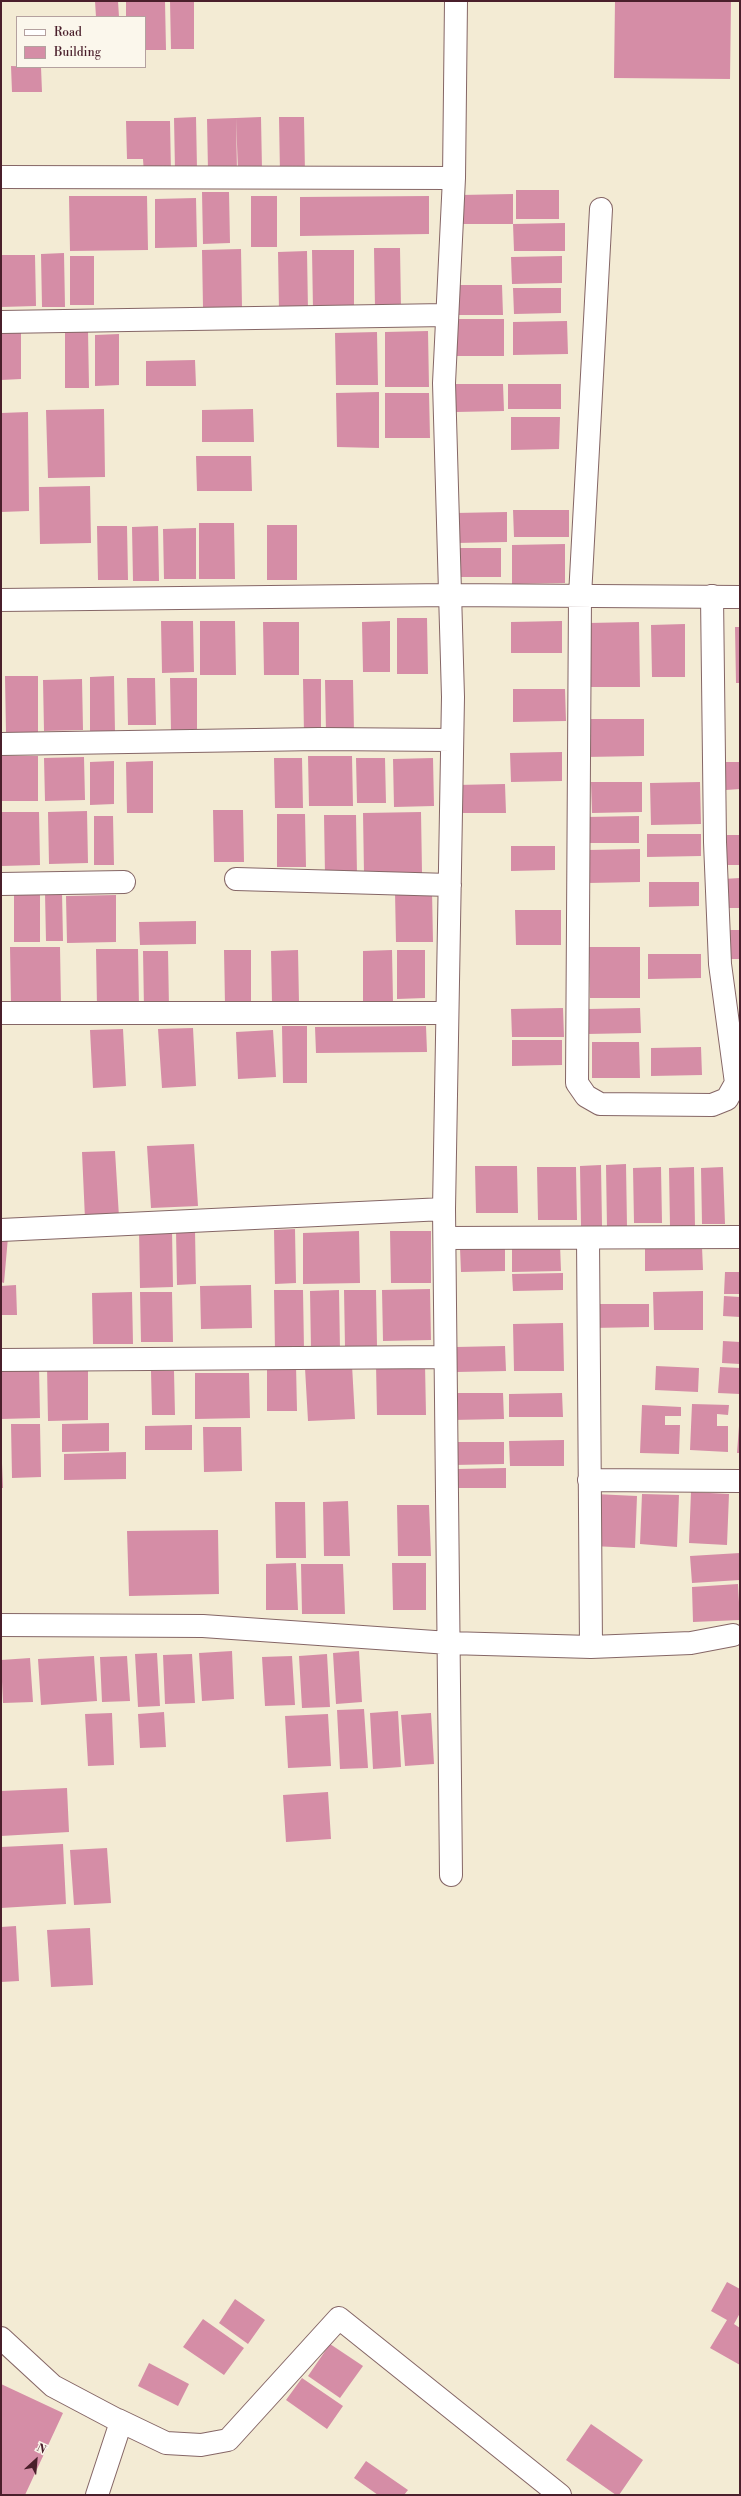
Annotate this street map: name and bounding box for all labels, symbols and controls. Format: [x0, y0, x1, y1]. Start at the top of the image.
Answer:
legend [16, 16, 146, 68]
text: Road [54, 25, 82, 40]
text: Building [54, 45, 101, 60]
north arrow [16, 2440, 56, 2480]
text: N [34, 2441, 48, 2457]

